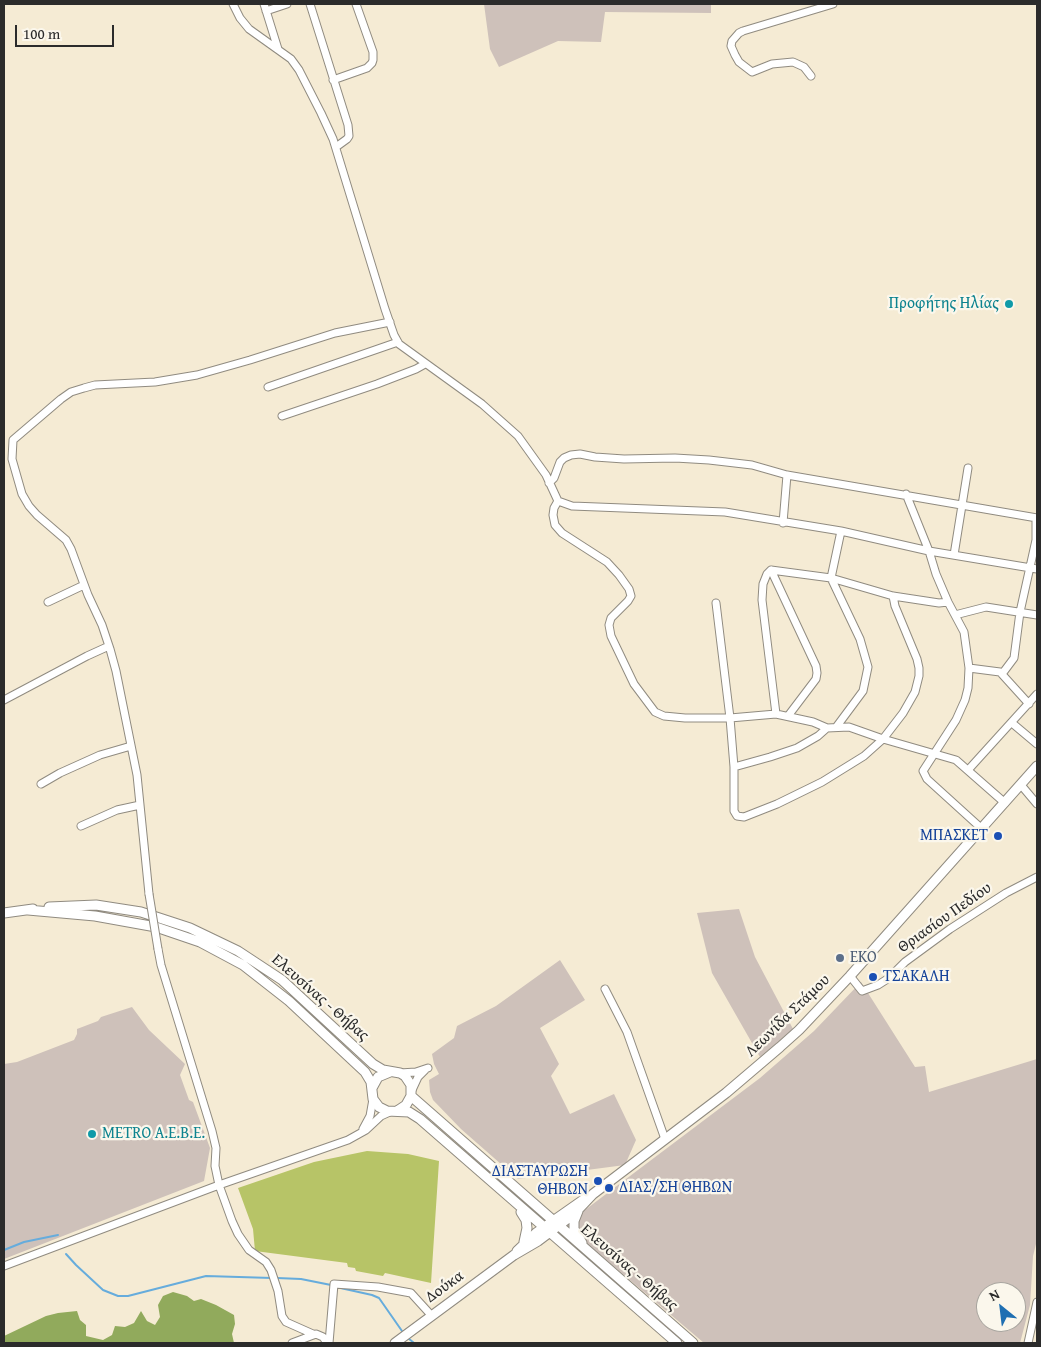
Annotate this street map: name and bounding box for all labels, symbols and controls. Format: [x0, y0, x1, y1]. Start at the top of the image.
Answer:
scale bar [18, 15, 116, 47]
text: 100 m [23, 23, 60, 44]
place label: Προφήτης Ηλίας [889, 294, 999, 314]
marker: Προφήτης Ηλίας [1003, 298, 1015, 310]
place label: ΜΠΑΣΚΕΤ [920, 826, 988, 846]
marker: ΜΠΑΣΚΕΤ [992, 830, 1004, 842]
street label: Θριασίου Πεδίου [894, 879, 996, 957]
place label: EKO [850, 948, 877, 968]
street label: Ελευσίνας - Θήβας [267, 951, 373, 1045]
marker: EKO [834, 952, 846, 964]
place label: ΤΣΑΚΑΛΗ [883, 967, 950, 987]
street label: Λεωνίδα Στάμου [742, 971, 834, 1061]
marker: ΤΣΑΚΑΛΗ [867, 971, 879, 983]
place label: METRO Α.Ε.Β.Ε. [102, 1124, 205, 1144]
marker: METRO Α.Ε.Β.Ε. [86, 1128, 98, 1140]
place label: ΔΙΑΣΤΑΥΡΩΣΗ ΘΗΒΩΝ [492, 1162, 588, 1200]
marker: ΔΙΑΣΤΑΥΡΩΣΗ ΘΗΒΩΝ [592, 1175, 604, 1187]
place label: ΔΙΑΣ/ΣΗ ΘΗΒΩΝ [619, 1178, 732, 1198]
marker: ΔΙΑΣ/ΣΗ ΘΗΒΩΝ [603, 1182, 615, 1194]
street label: Ελευσίνας - Θήβας [576, 1221, 682, 1315]
street label: Δούκα [422, 1267, 468, 1307]
north arrow [976, 1282, 1026, 1332]
text: N [985, 1284, 1003, 1306]

